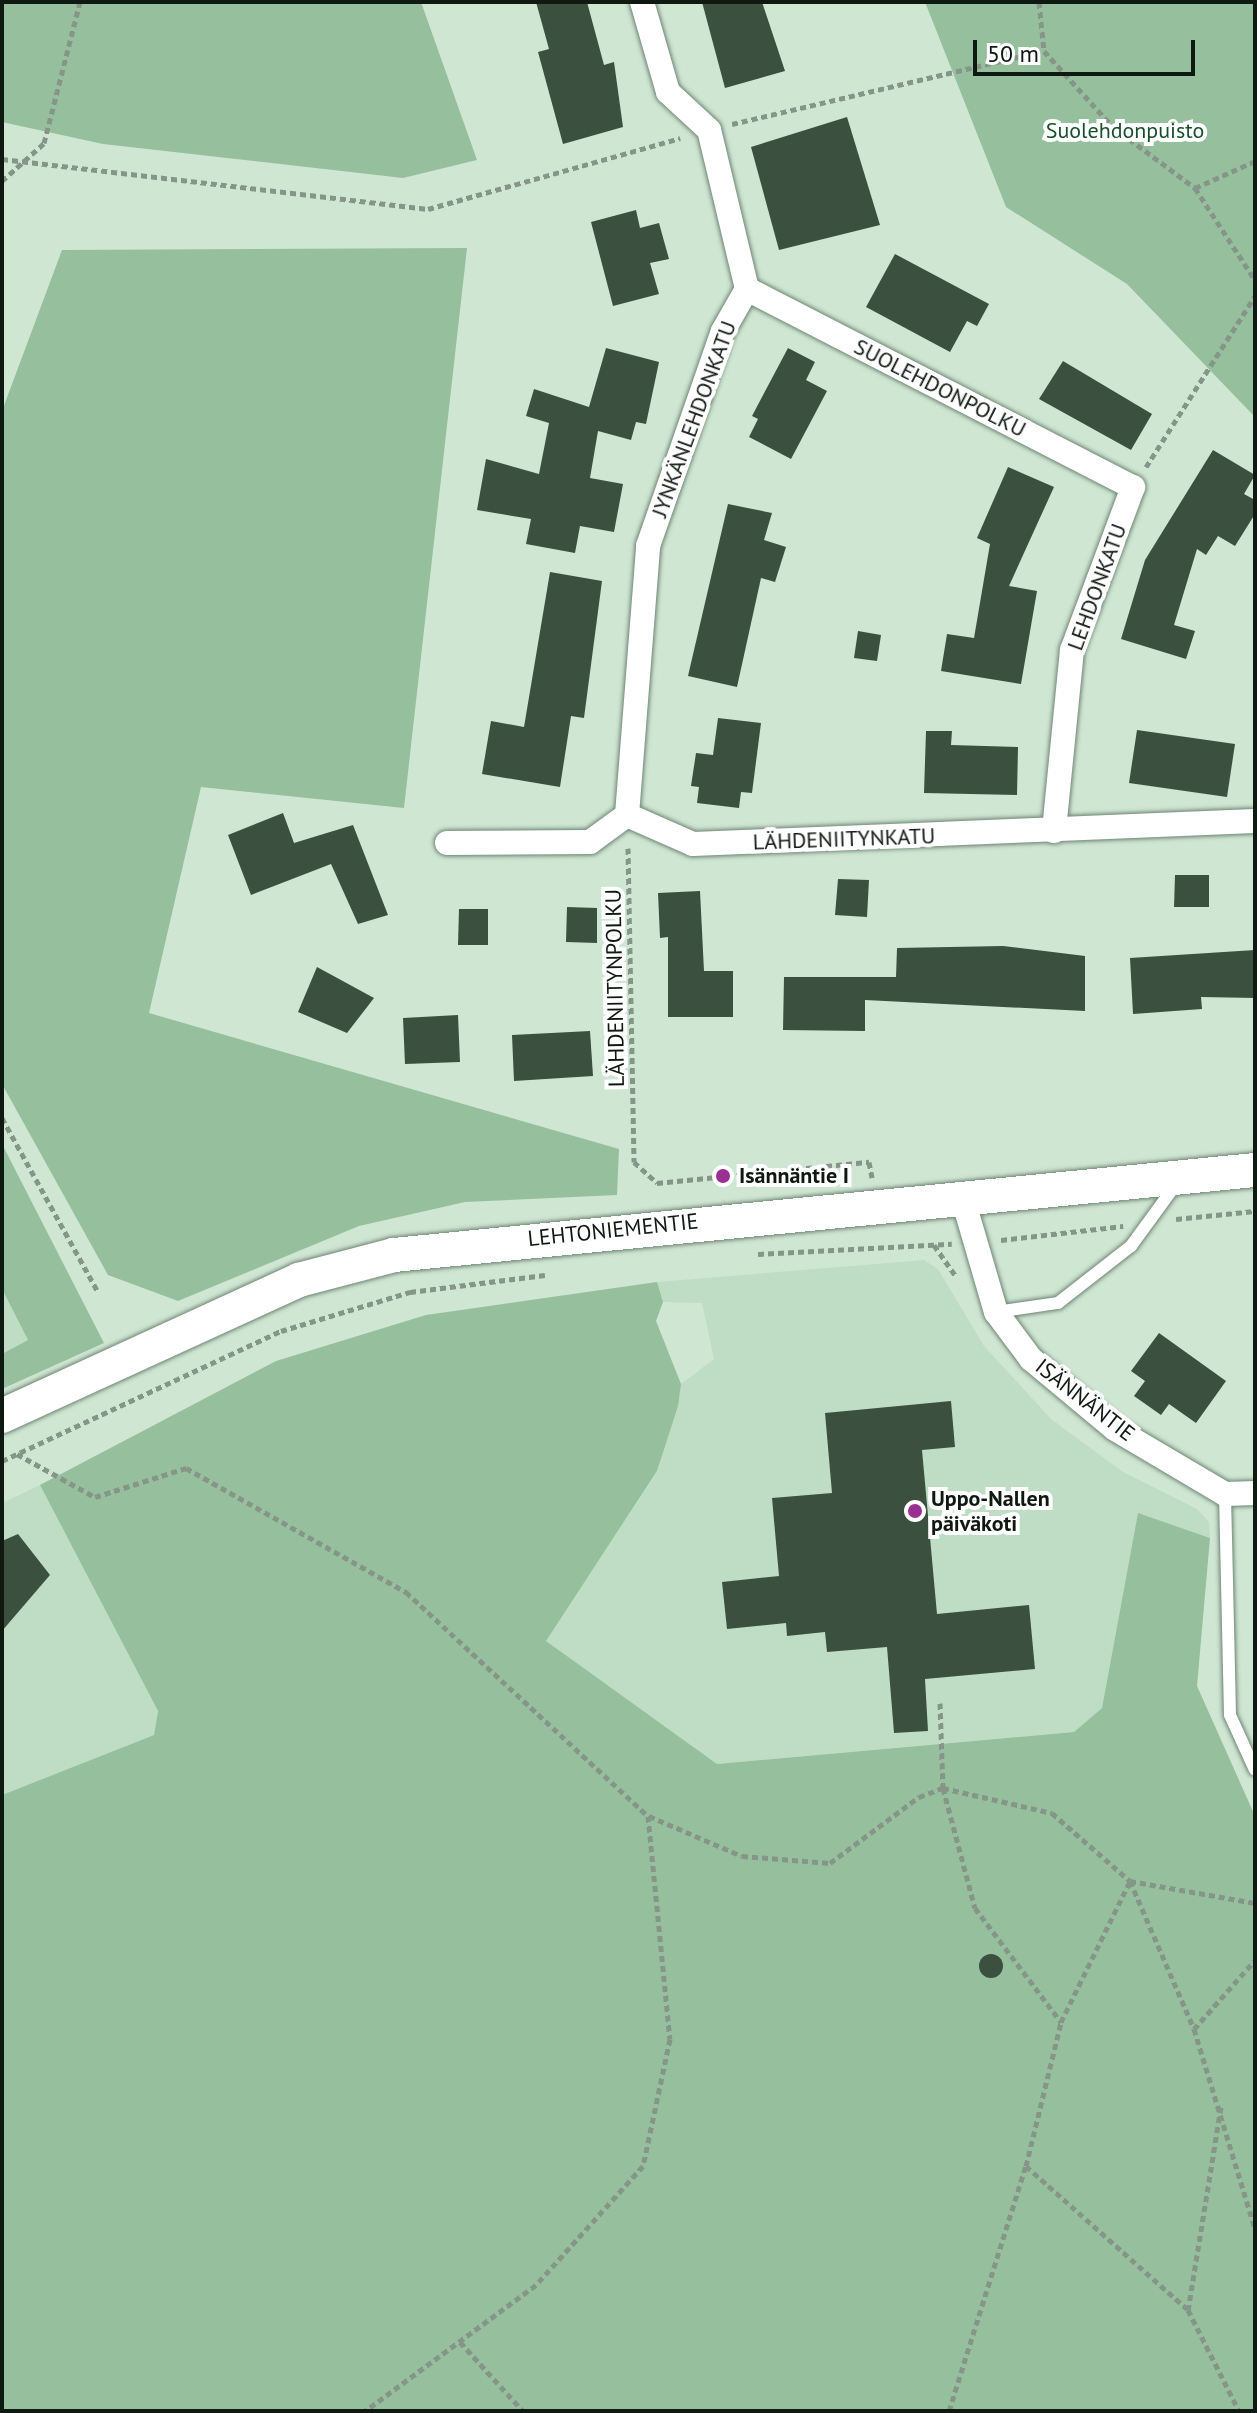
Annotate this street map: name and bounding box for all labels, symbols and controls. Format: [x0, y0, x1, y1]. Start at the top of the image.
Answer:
scale bar [977, 24, 1199, 74]
text: 50 m [987, 38, 1039, 69]
park label: Suolehdonpuisto [1046, 118, 1204, 144]
street label: JYNKÄNLEHDONKATU [646, 317, 742, 521]
street label: SUOLEHDONPOLKU [850, 333, 1030, 443]
street label: LEHDONKATU [1062, 520, 1132, 654]
street label: LÄHDENIITYNKATU [752, 823, 936, 855]
street label: LÄHDENIITYNPOLKU [600, 889, 630, 1087]
place label: Isännäntie I [739, 1163, 849, 1189]
marker: Isännäntie I [714, 1167, 732, 1185]
street label: LEHTONIEMENTIE [526, 1208, 700, 1252]
street label: ISÄNNÄNTIE [1030, 1353, 1140, 1447]
place label: Uppo-Nallen päiväkoti [931, 1485, 1050, 1536]
marker: Uppo-Nallen päiväkoti [906, 1502, 924, 1520]

